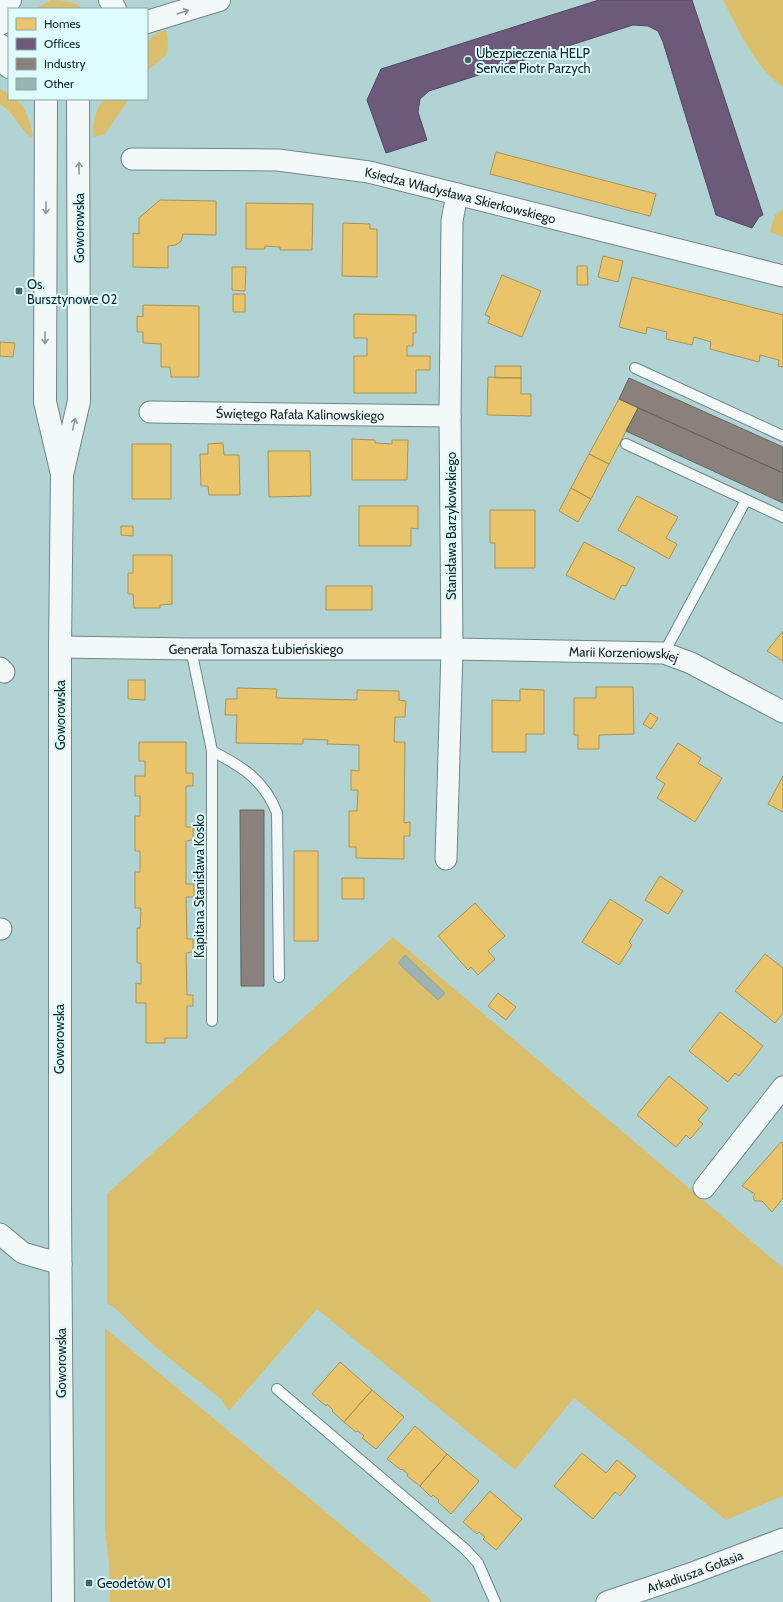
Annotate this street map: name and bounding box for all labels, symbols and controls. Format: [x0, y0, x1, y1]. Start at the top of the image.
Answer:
legend [8, 8, 148, 100]
one-way arrow [177, 8, 190, 15]
text: Homes [44, 16, 81, 31]
text: Offices [44, 36, 80, 51]
place label: Ubezpieczenia HELP Service Piotr Parzych [476, 45, 591, 76]
marker: Ubezpieczenia HELP Service Piotr Parzych [463, 55, 473, 65]
text: Industry [44, 56, 85, 71]
text: Other [44, 76, 74, 91]
one-way arrow [75, 162, 83, 175]
street label: Księdza Władysława Skierkowskiego [364, 164, 558, 227]
street label: Goworowska [71, 192, 87, 263]
one-way arrow [42, 201, 49, 214]
place label: Os. Bursztynowe 02 [27, 276, 117, 307]
marker: Os. Bursztynowe 02 [14, 286, 24, 296]
one-way arrow [41, 331, 49, 344]
street label: Świętego Rafała Kalinowskiego [216, 405, 384, 423]
one-way arrow [70, 417, 78, 430]
street label: Stanisława Barzykowskiego [443, 452, 459, 600]
street label: Generała Tomasza Łubieńskiego [168, 641, 343, 657]
street label: Marii Korzeniowskiej [569, 643, 681, 667]
street label: Goworowska [52, 679, 68, 750]
street label: Kapitana Stanisława Kosko [191, 814, 207, 958]
street label: Goworowska [51, 1003, 67, 1074]
street label: Goworowska [53, 1327, 69, 1398]
street label: Arkadiusza Gołasia [645, 1546, 746, 1596]
place label: Geodetów 01 [97, 1575, 170, 1591]
marker: Geodetów 01 [84, 1578, 94, 1588]

